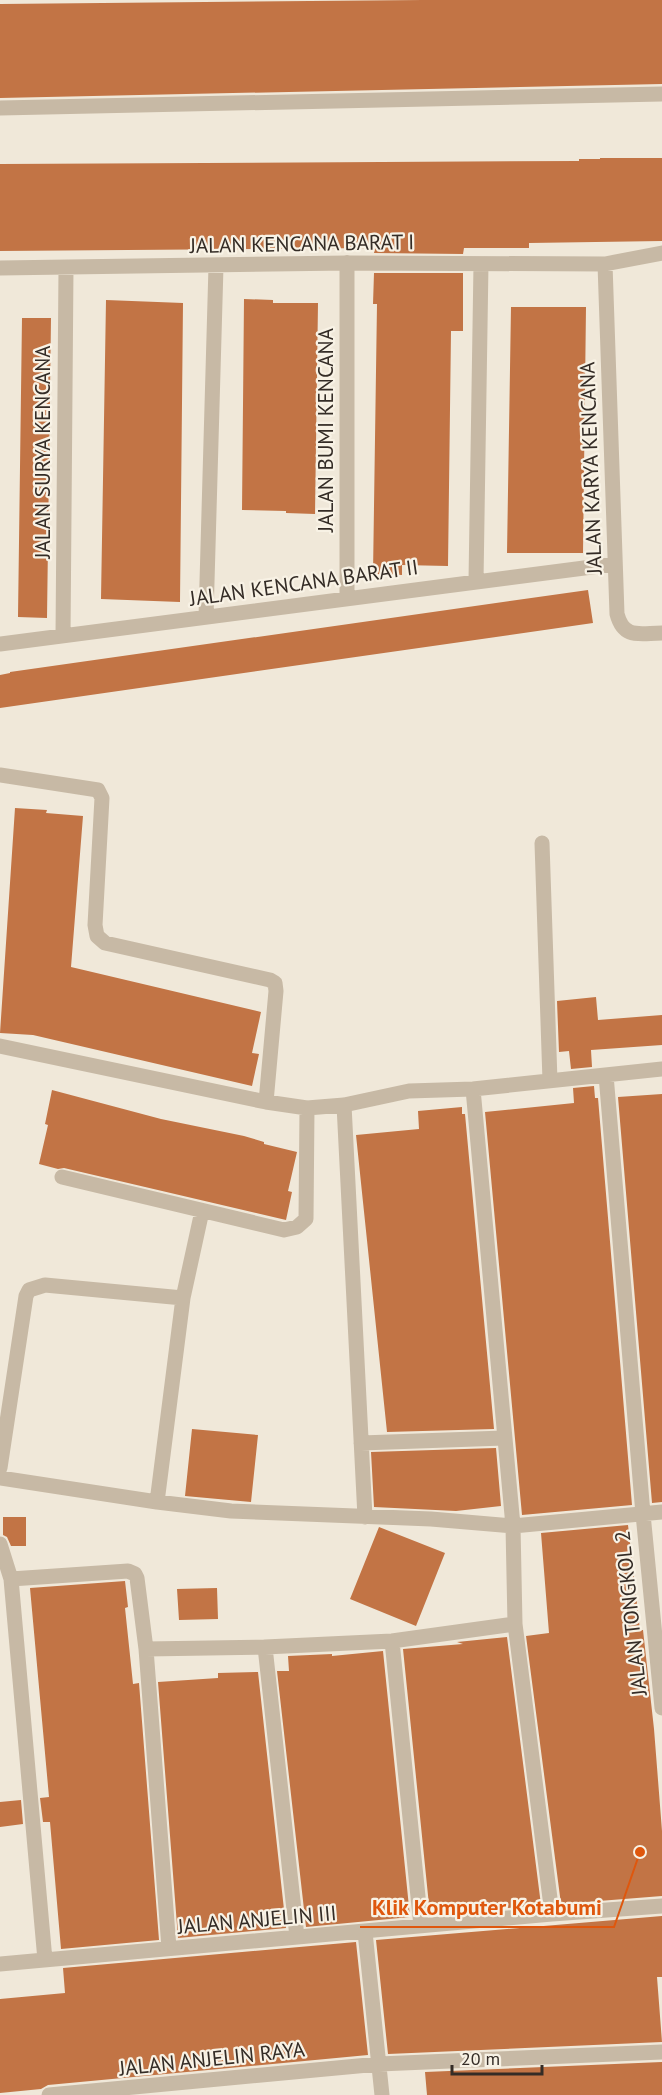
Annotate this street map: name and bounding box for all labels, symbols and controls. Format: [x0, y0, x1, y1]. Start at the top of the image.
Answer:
street label: JALAN KENCANA BARAT I [189, 228, 414, 259]
street label: JALAN BUMI KENCANA [312, 327, 339, 533]
street label: JALAN SURYA KENCANA [29, 345, 56, 560]
street label: JALAN KARYA KENCANA [573, 361, 608, 576]
street label: JALAN KENCANA BARAT II [187, 553, 420, 612]
street label: JALAN TONGKOL 2 [608, 1529, 653, 1698]
callout: Klik Komputer Kotabumi [360, 1887, 614, 1927]
text: Klik Komputer Kotabumi [372, 1893, 602, 1921]
street label: JALAN ANJELIN III [175, 1899, 338, 1940]
street label: JALAN ANJELIN RAYA [117, 2035, 307, 2082]
scale bar [452, 2038, 542, 2076]
text: 20 m [461, 2047, 500, 2070]

